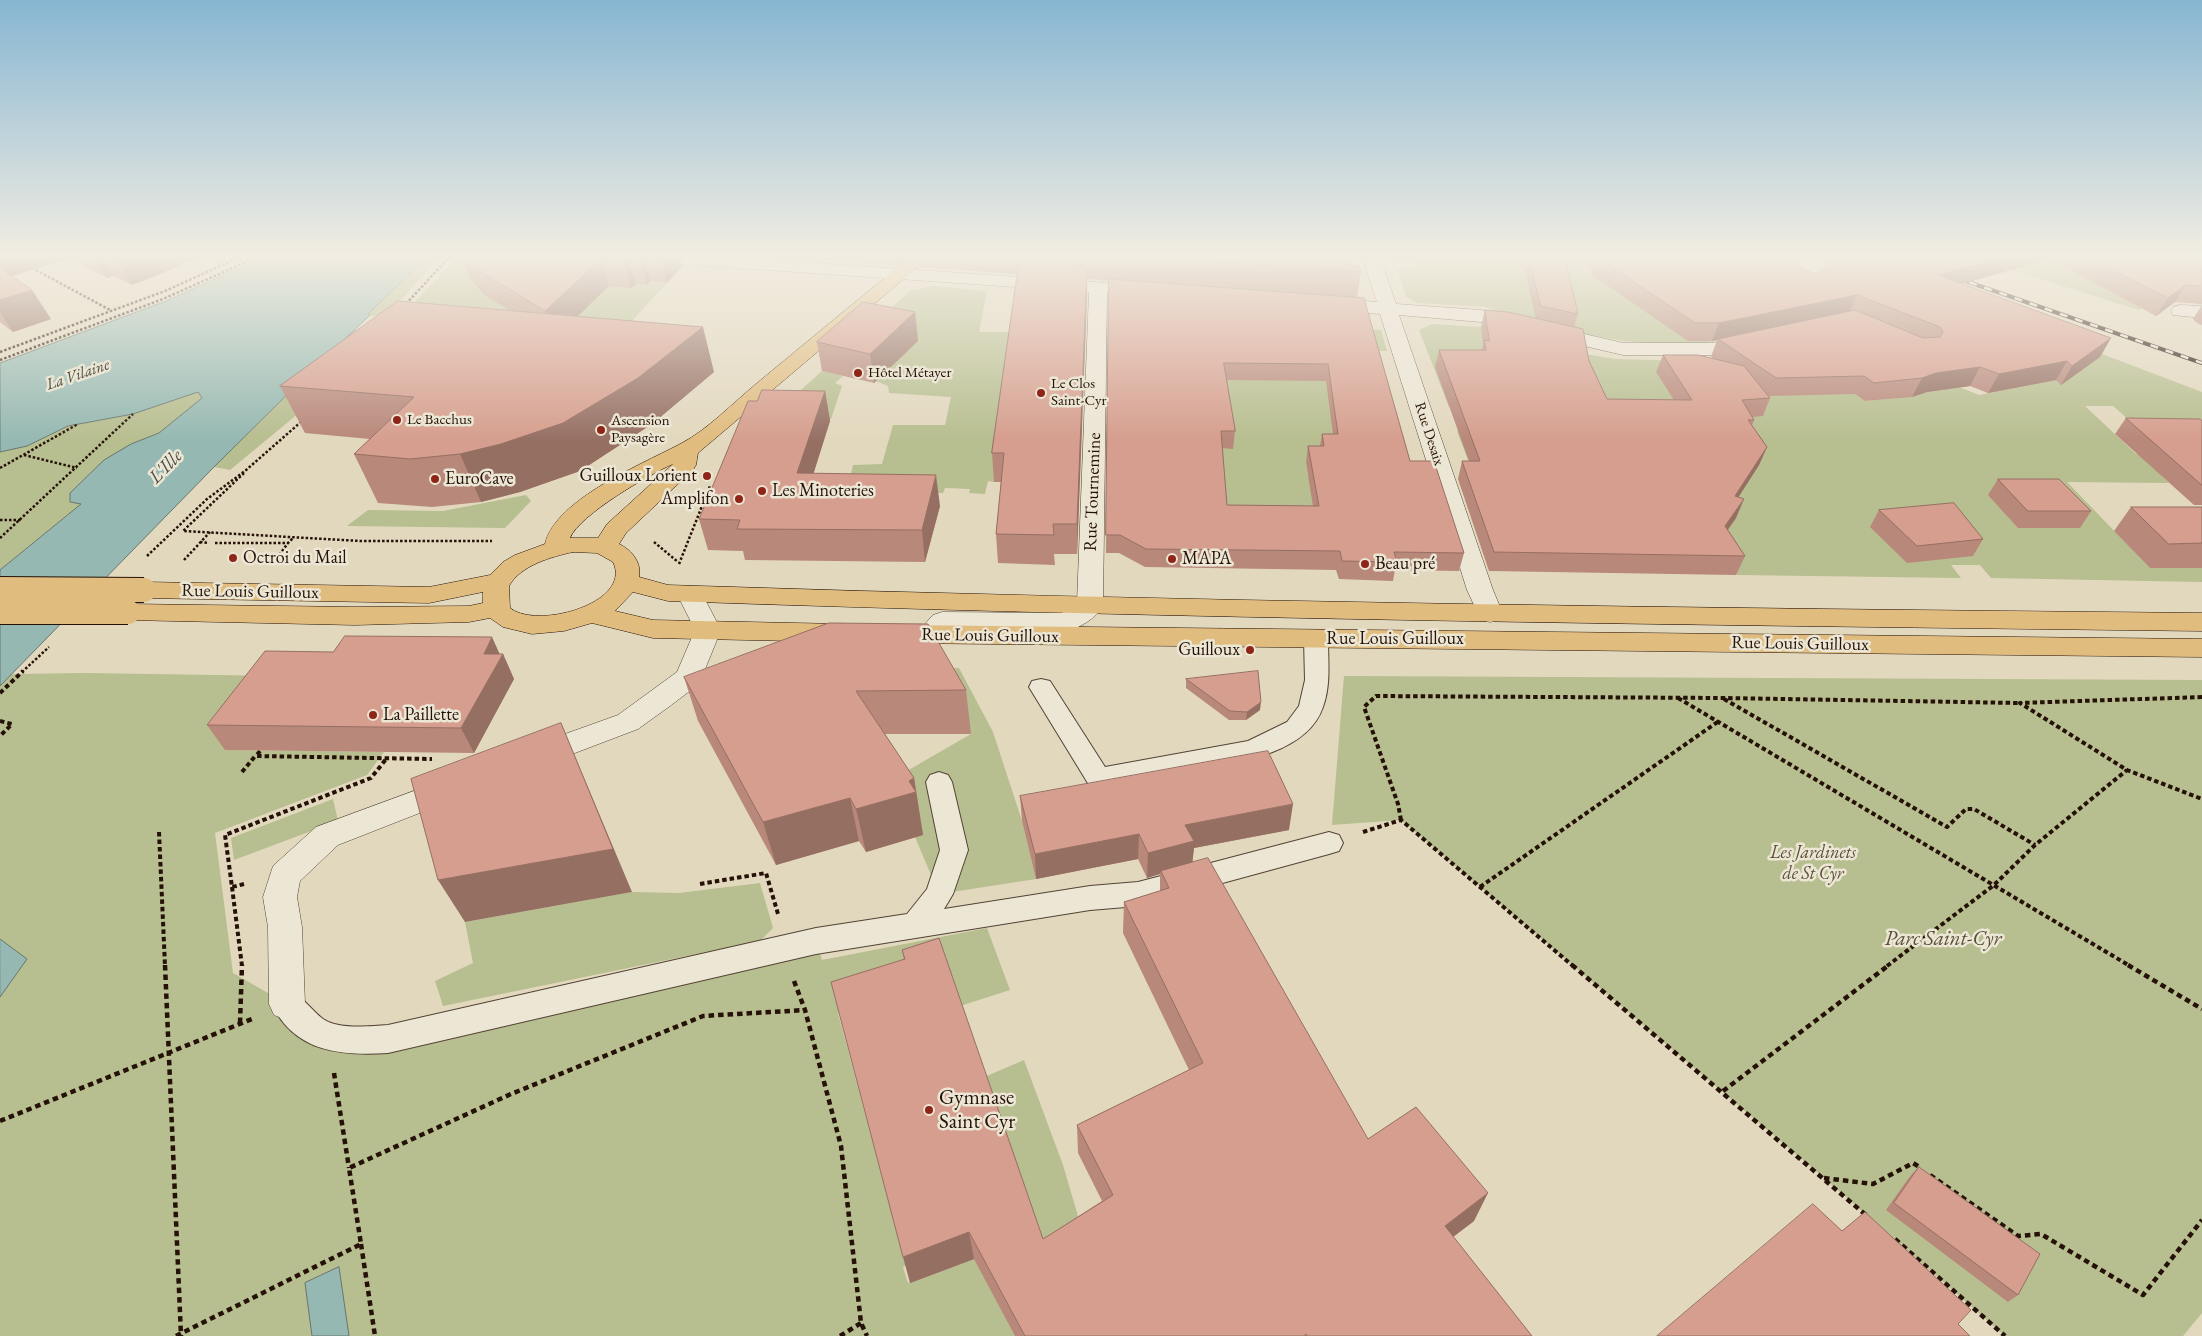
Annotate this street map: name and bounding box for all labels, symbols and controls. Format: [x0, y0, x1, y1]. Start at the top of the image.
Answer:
water label: La Vilaine [44, 355, 112, 395]
place label: Hôtel Métayer [868, 364, 951, 382]
marker: Hôtel Métayer [852, 367, 864, 379]
place label: Le Clos Saint-Cyr [1051, 375, 1107, 410]
marker: Le Clos Saint-Cyr [1035, 387, 1047, 399]
street label: Rue Desaix [1410, 400, 1448, 468]
place label: Le Bacchus [407, 411, 472, 429]
place label: Ascension Paysagère [611, 412, 670, 447]
marker: Le Bacchus [391, 414, 403, 426]
marker: Ascension Paysagère [595, 424, 607, 436]
street label: Rue Tournemine [1080, 432, 1106, 552]
water label: L'Ille [144, 445, 188, 489]
place label: Guilloux Lorient [580, 465, 697, 487]
place label: EuroCave [445, 468, 514, 490]
marker: Guilloux Lorient [701, 470, 713, 482]
marker: EuroCave [429, 473, 441, 485]
place label: Les Minoteries [772, 480, 874, 502]
marker: Les Minoteries [756, 485, 768, 497]
place label: Amplifon [661, 488, 729, 510]
marker: Amplifon [733, 493, 745, 505]
place label: Octroi du Mail [243, 547, 347, 569]
place label: MAPA [1182, 548, 1231, 570]
marker: Octroi du Mail [227, 552, 239, 564]
marker: MAPA [1166, 553, 1178, 565]
place label: Beau pré [1375, 553, 1435, 575]
marker: Beau pré [1359, 558, 1371, 570]
street label: Rue Louis Guilloux [181, 580, 319, 604]
street label: Rue Louis Guilloux [921, 624, 1059, 648]
street label: Rue Louis Guilloux [1326, 628, 1464, 650]
street label: Rue Louis Guilloux [1731, 632, 1869, 656]
place label: Guilloux [1178, 639, 1240, 661]
marker: Guilloux [1244, 644, 1256, 656]
place label: La Paillette [383, 704, 459, 726]
marker: La Paillette [367, 709, 379, 721]
park label: Les Jardinets de St Cyr [1770, 842, 1856, 884]
park label: Parc Saint-Cyr [1884, 926, 2002, 952]
place label: Gymnase Saint Cyr [939, 1085, 1015, 1135]
marker: Gymnase Saint Cyr [923, 1104, 935, 1116]

